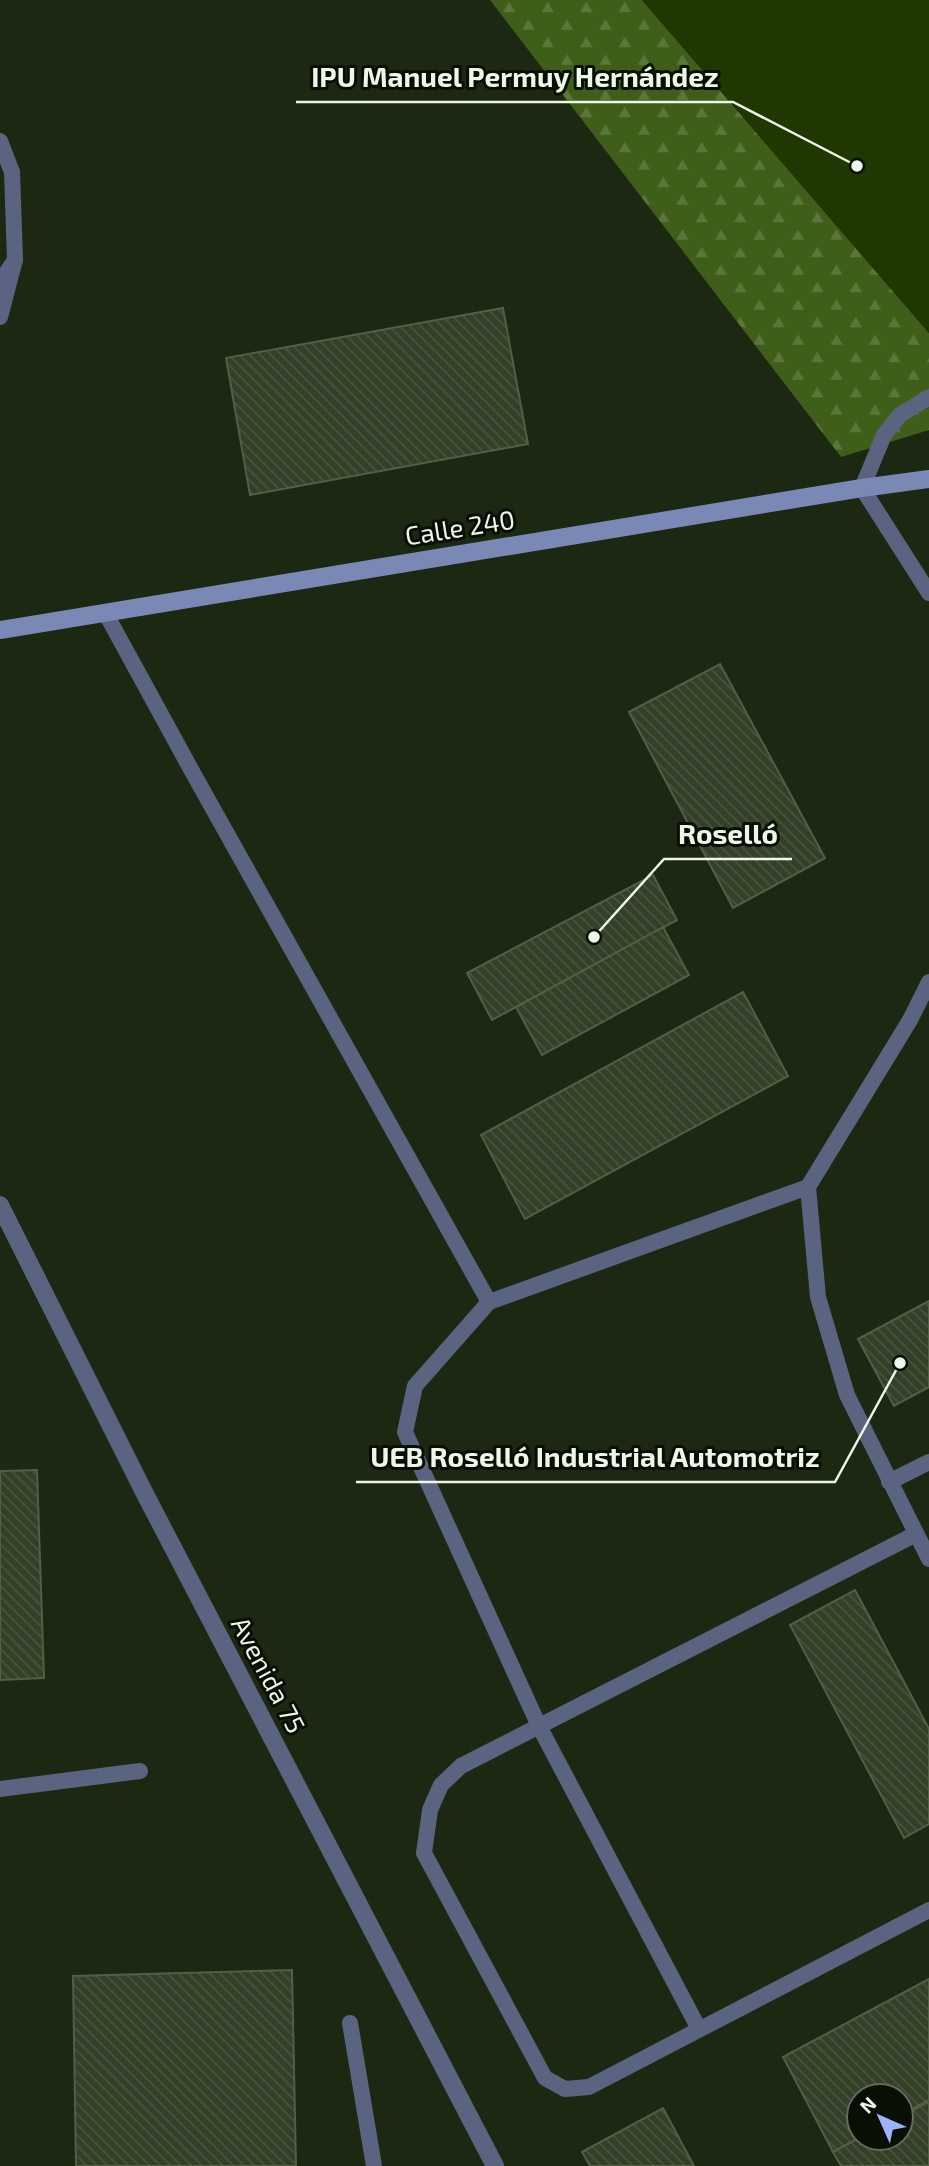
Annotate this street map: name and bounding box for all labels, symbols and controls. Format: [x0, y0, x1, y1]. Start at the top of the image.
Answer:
callout: IPU Manuel Permuy Hernández [296, 53, 733, 102]
text: IPU Manuel Permuy Hernández [311, 59, 719, 93]
street label: Calle 240 [403, 503, 517, 550]
callout: Roselló [664, 810, 792, 859]
text: Roselló [678, 816, 778, 850]
callout: UEB Roselló Industrial Automotriz [356, 1433, 835, 1482]
text: UEB Roselló Industrial Automotriz [370, 1439, 820, 1473]
street label: Avenida 75 [226, 1611, 313, 1738]
north arrow [845, 2082, 915, 2152]
text: N [855, 2092, 881, 2118]

